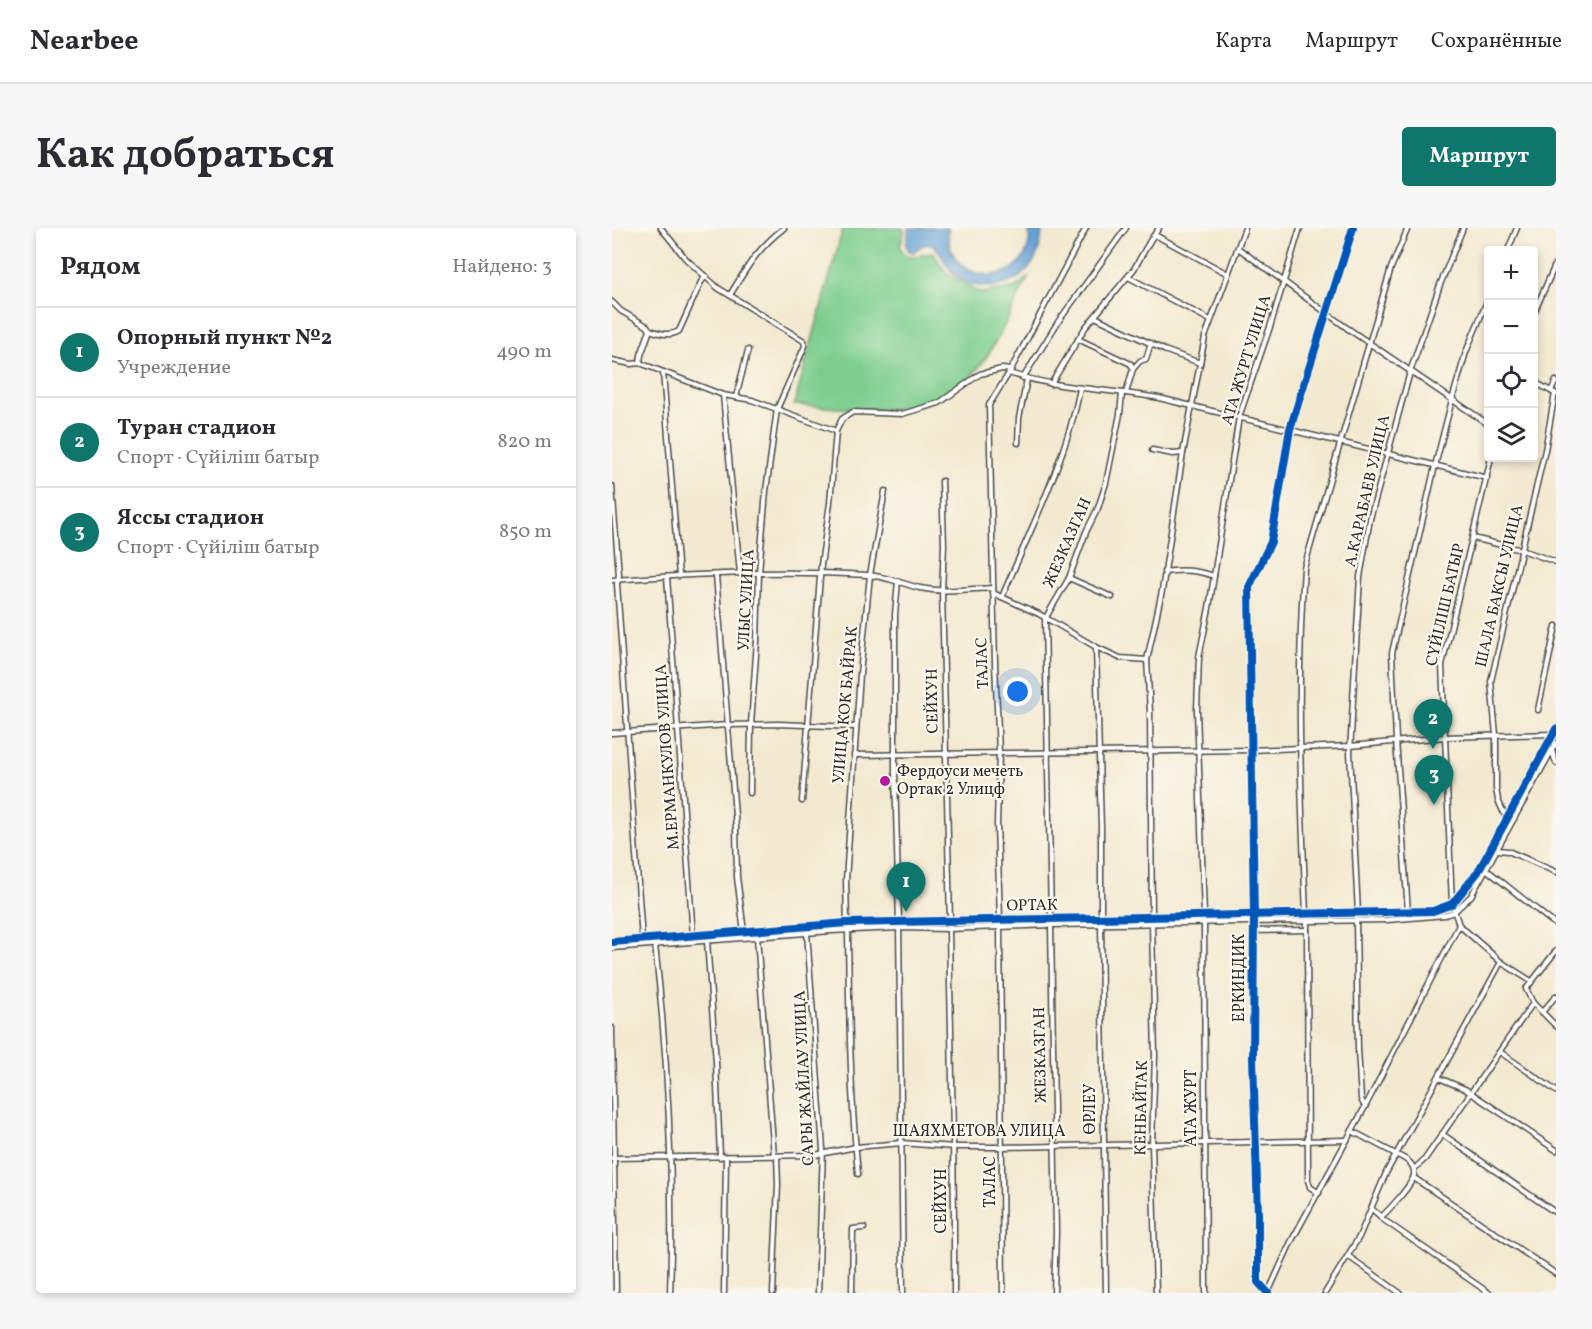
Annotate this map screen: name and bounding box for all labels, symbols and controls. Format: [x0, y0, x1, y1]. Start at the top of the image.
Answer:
text: Nearbee [30, 22, 139, 61]
text: Карта [1215, 27, 1272, 56]
text: Маршрут [1305, 27, 1398, 56]
text: Сохранённые [1431, 27, 1562, 56]
text: Как добраться [36, 127, 335, 186]
button: Маршрут [1402, 127, 1556, 186]
map controls [1484, 246, 1538, 462]
button: + [1484, 246, 1538, 300]
text: Рядом [60, 249, 140, 285]
text: Найдено: 3 [452, 253, 552, 281]
street label: АТА ЖУРТ УЛИЦА [1217, 292, 1277, 428]
button: − [1484, 300, 1538, 354]
text: Опорный пункт №2 [117, 323, 332, 354]
text: 1 [75, 338, 84, 366]
text: 490 m [496, 338, 552, 366]
text: Учреждение [117, 354, 231, 382]
button: locate [1484, 354, 1538, 408]
button: layers [1484, 408, 1538, 462]
text: Туран стадион [117, 413, 276, 444]
street label: А.КАРАБАЕВ УЛИЦА [1340, 413, 1396, 569]
text: 2 [74, 428, 85, 456]
text: 820 m [498, 428, 552, 456]
text: Спорт · Сүйіліш батыр [117, 444, 319, 472]
street label: ЖЕЗКАЗГАН [1038, 495, 1098, 591]
street label: ШАЛА БАКСЫ УЛИЦА [1471, 502, 1529, 670]
text: Яссы стадион [117, 503, 264, 534]
text: 3 [74, 518, 85, 546]
text: 850 m [499, 518, 552, 546]
text: Спорт · Сүйіліш батыр [117, 534, 319, 562]
street label: СҮЙІЛІШ БАТЫР [1421, 542, 1471, 668]
street label: УЛЫС УЛИЦА [733, 548, 761, 652]
street label: УЛИЦА КОК БАЙРАК [828, 625, 864, 785]
street label: ТАЛАС [971, 637, 995, 689]
street label: М.ЕРМАНКУЛОВ УЛИЦА [651, 663, 685, 851]
street label: СЕЙХУН [921, 668, 945, 734]
your location [1003, 677, 1032, 706]
pin: 2 [1414, 700, 1452, 749]
pin: 3 [1414, 756, 1454, 805]
place label: Фердоуси мечеть Ортак 2 Улицф [897, 761, 1023, 801]
marker: Фердоуси мечеть Ортак 2 Улицф [878, 774, 892, 788]
pin: 1 [886, 862, 926, 912]
street label: ОРТАК [1006, 895, 1058, 917]
street label: ЕРКИНДИК [1229, 934, 1251, 1022]
street label: САРЫ ЖАЙЛАУ УЛИЦА [789, 990, 821, 1166]
street label: ЖЕЗКАЗГАН [1029, 1007, 1053, 1103]
street label: КЕНБАЙТАК [1130, 1060, 1154, 1156]
street label: АТА ЖУРТ [1181, 1069, 1203, 1147]
street label: ӨРЛЕУ [1080, 1083, 1102, 1134]
street label: ШАЯХМЕТОВА УЛИЦА [893, 1121, 1065, 1143]
street label: ТАЛАС [980, 1156, 1002, 1208]
street label: СЕЙХУН [931, 1168, 953, 1234]

